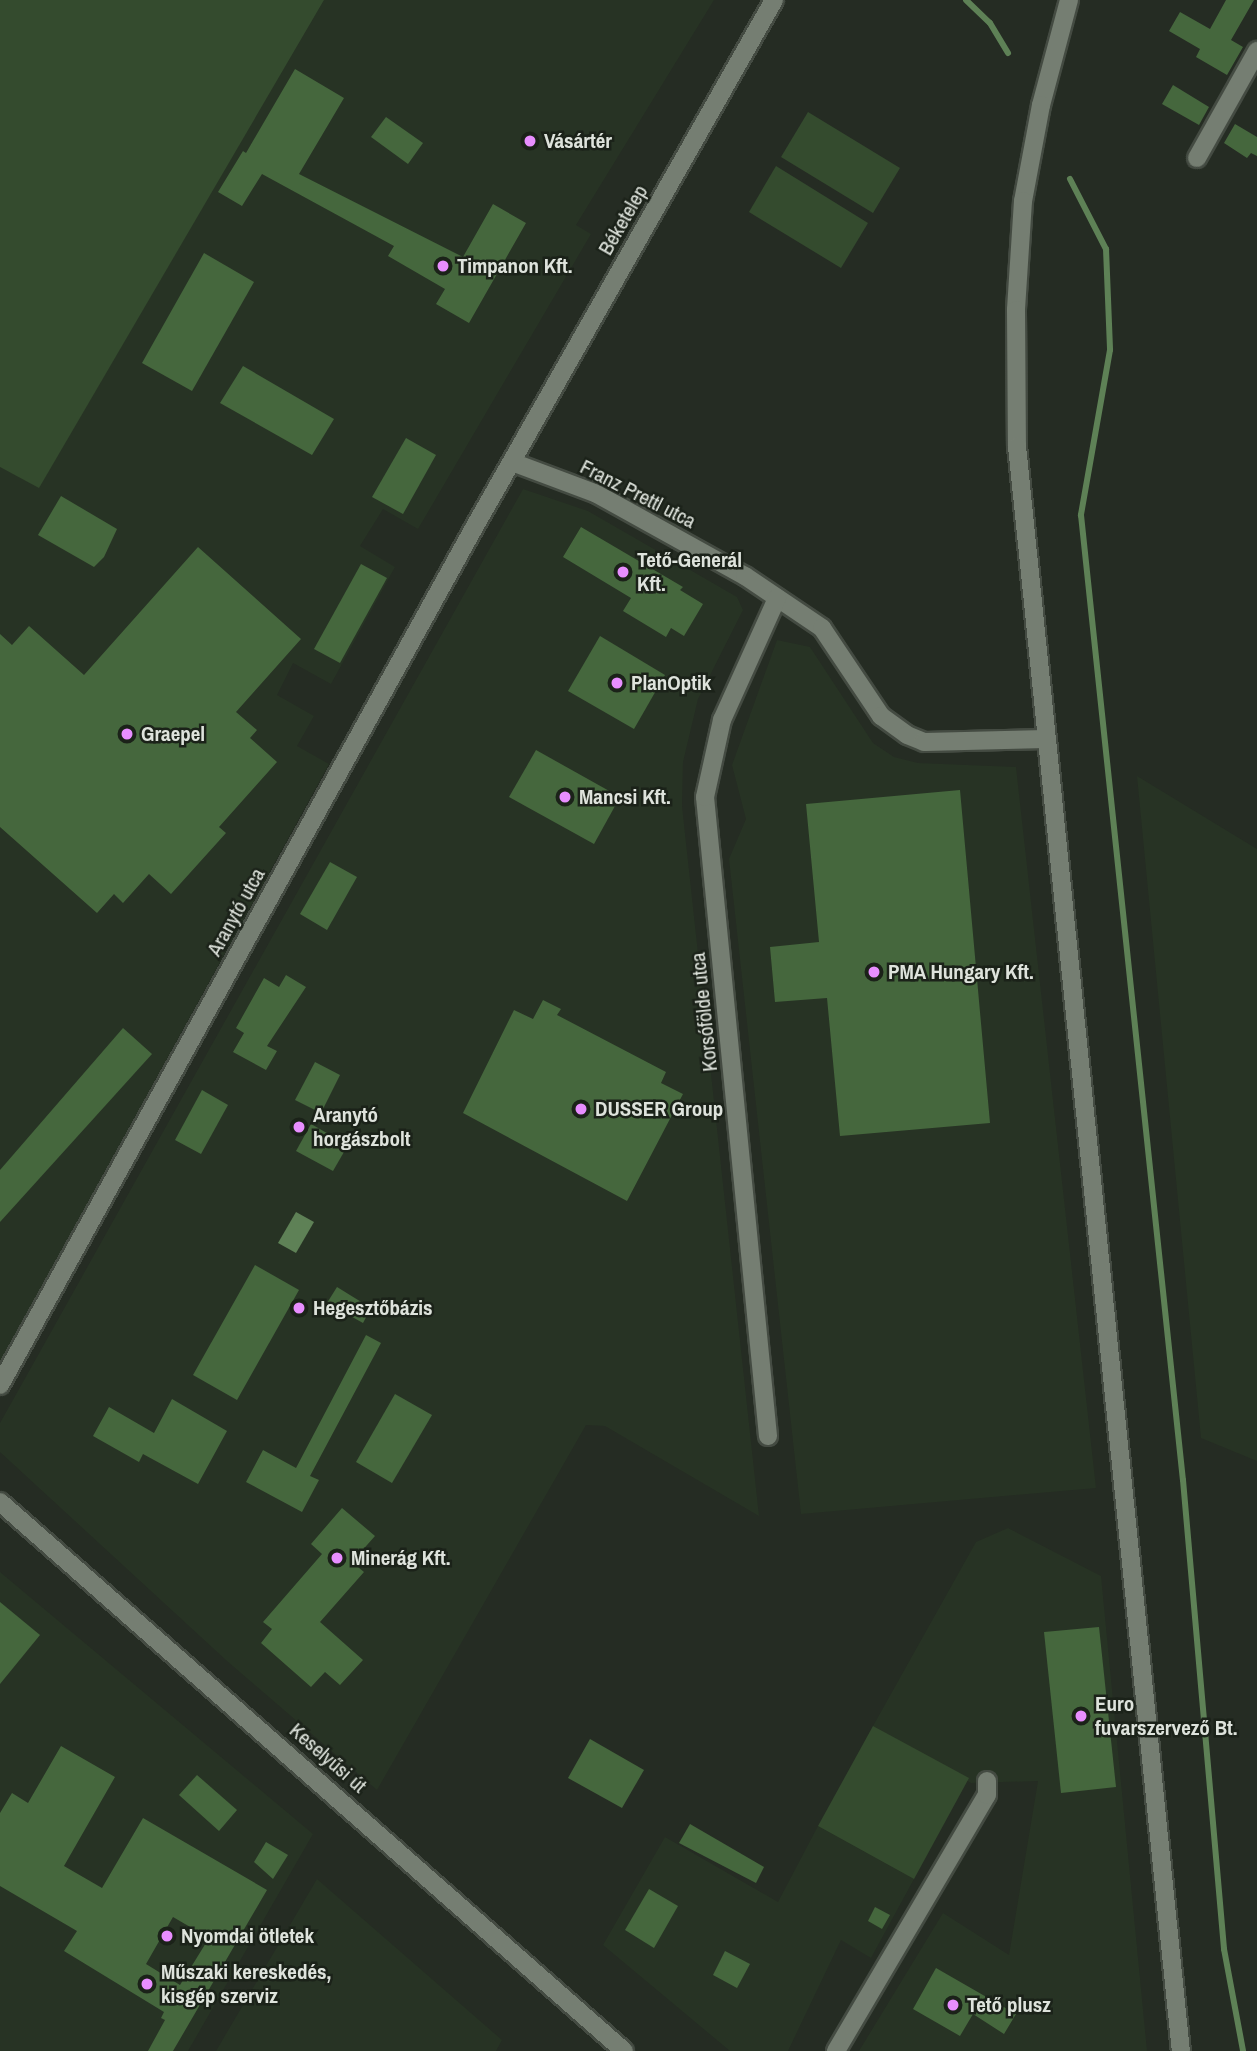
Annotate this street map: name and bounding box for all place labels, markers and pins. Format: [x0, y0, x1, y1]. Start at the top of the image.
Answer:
place label: Vásártér [544, 128, 612, 154]
marker: Vásártér [522, 133, 538, 149]
place label: Timpanon Kft. [457, 253, 572, 279]
marker: Timpanon Kft. [435, 258, 451, 274]
place label: Tető-Generál Kft. [637, 547, 742, 597]
marker: Tető-Generál Kft. [615, 564, 631, 580]
place label: PlanOptik [631, 670, 711, 696]
marker: PlanOptik [609, 675, 625, 691]
place label: Graepel [141, 721, 205, 747]
marker: Graepel [119, 726, 135, 742]
place label: Mancsi Kft. [579, 784, 671, 810]
marker: Mancsi Kft. [557, 789, 573, 805]
place label: PMA Hungary Kft. [888, 959, 1034, 985]
marker: PMA Hungary Kft. [866, 964, 882, 980]
place label: DUSSER Group [595, 1096, 723, 1122]
marker: DUSSER Group [573, 1101, 589, 1117]
place label: Aranytó horgászbolt [313, 1102, 411, 1152]
marker: Aranytó horgászbolt [291, 1119, 307, 1135]
place label: Hegesztőbázis [313, 1295, 433, 1321]
marker: Hegesztőbázis [291, 1300, 307, 1316]
place label: Minerág Kft. [351, 1545, 450, 1571]
marker: Minerág Kft. [329, 1550, 345, 1566]
place label: Euro fuvarszervező Bt. [1095, 1691, 1238, 1741]
marker: Euro fuvarszervező Bt. [1073, 1708, 1089, 1724]
place label: Nyomdai ötletek [181, 1923, 314, 1949]
marker: Nyomdai ötletek [159, 1928, 175, 1944]
place label: Műszaki kereskedés, kisgép szerviz [161, 1959, 331, 2009]
marker: Műszaki kereskedés, kisgép szerviz [139, 1976, 155, 1992]
place label: Tető plusz [967, 1992, 1051, 2018]
marker: Tető plusz [945, 1997, 961, 2013]

